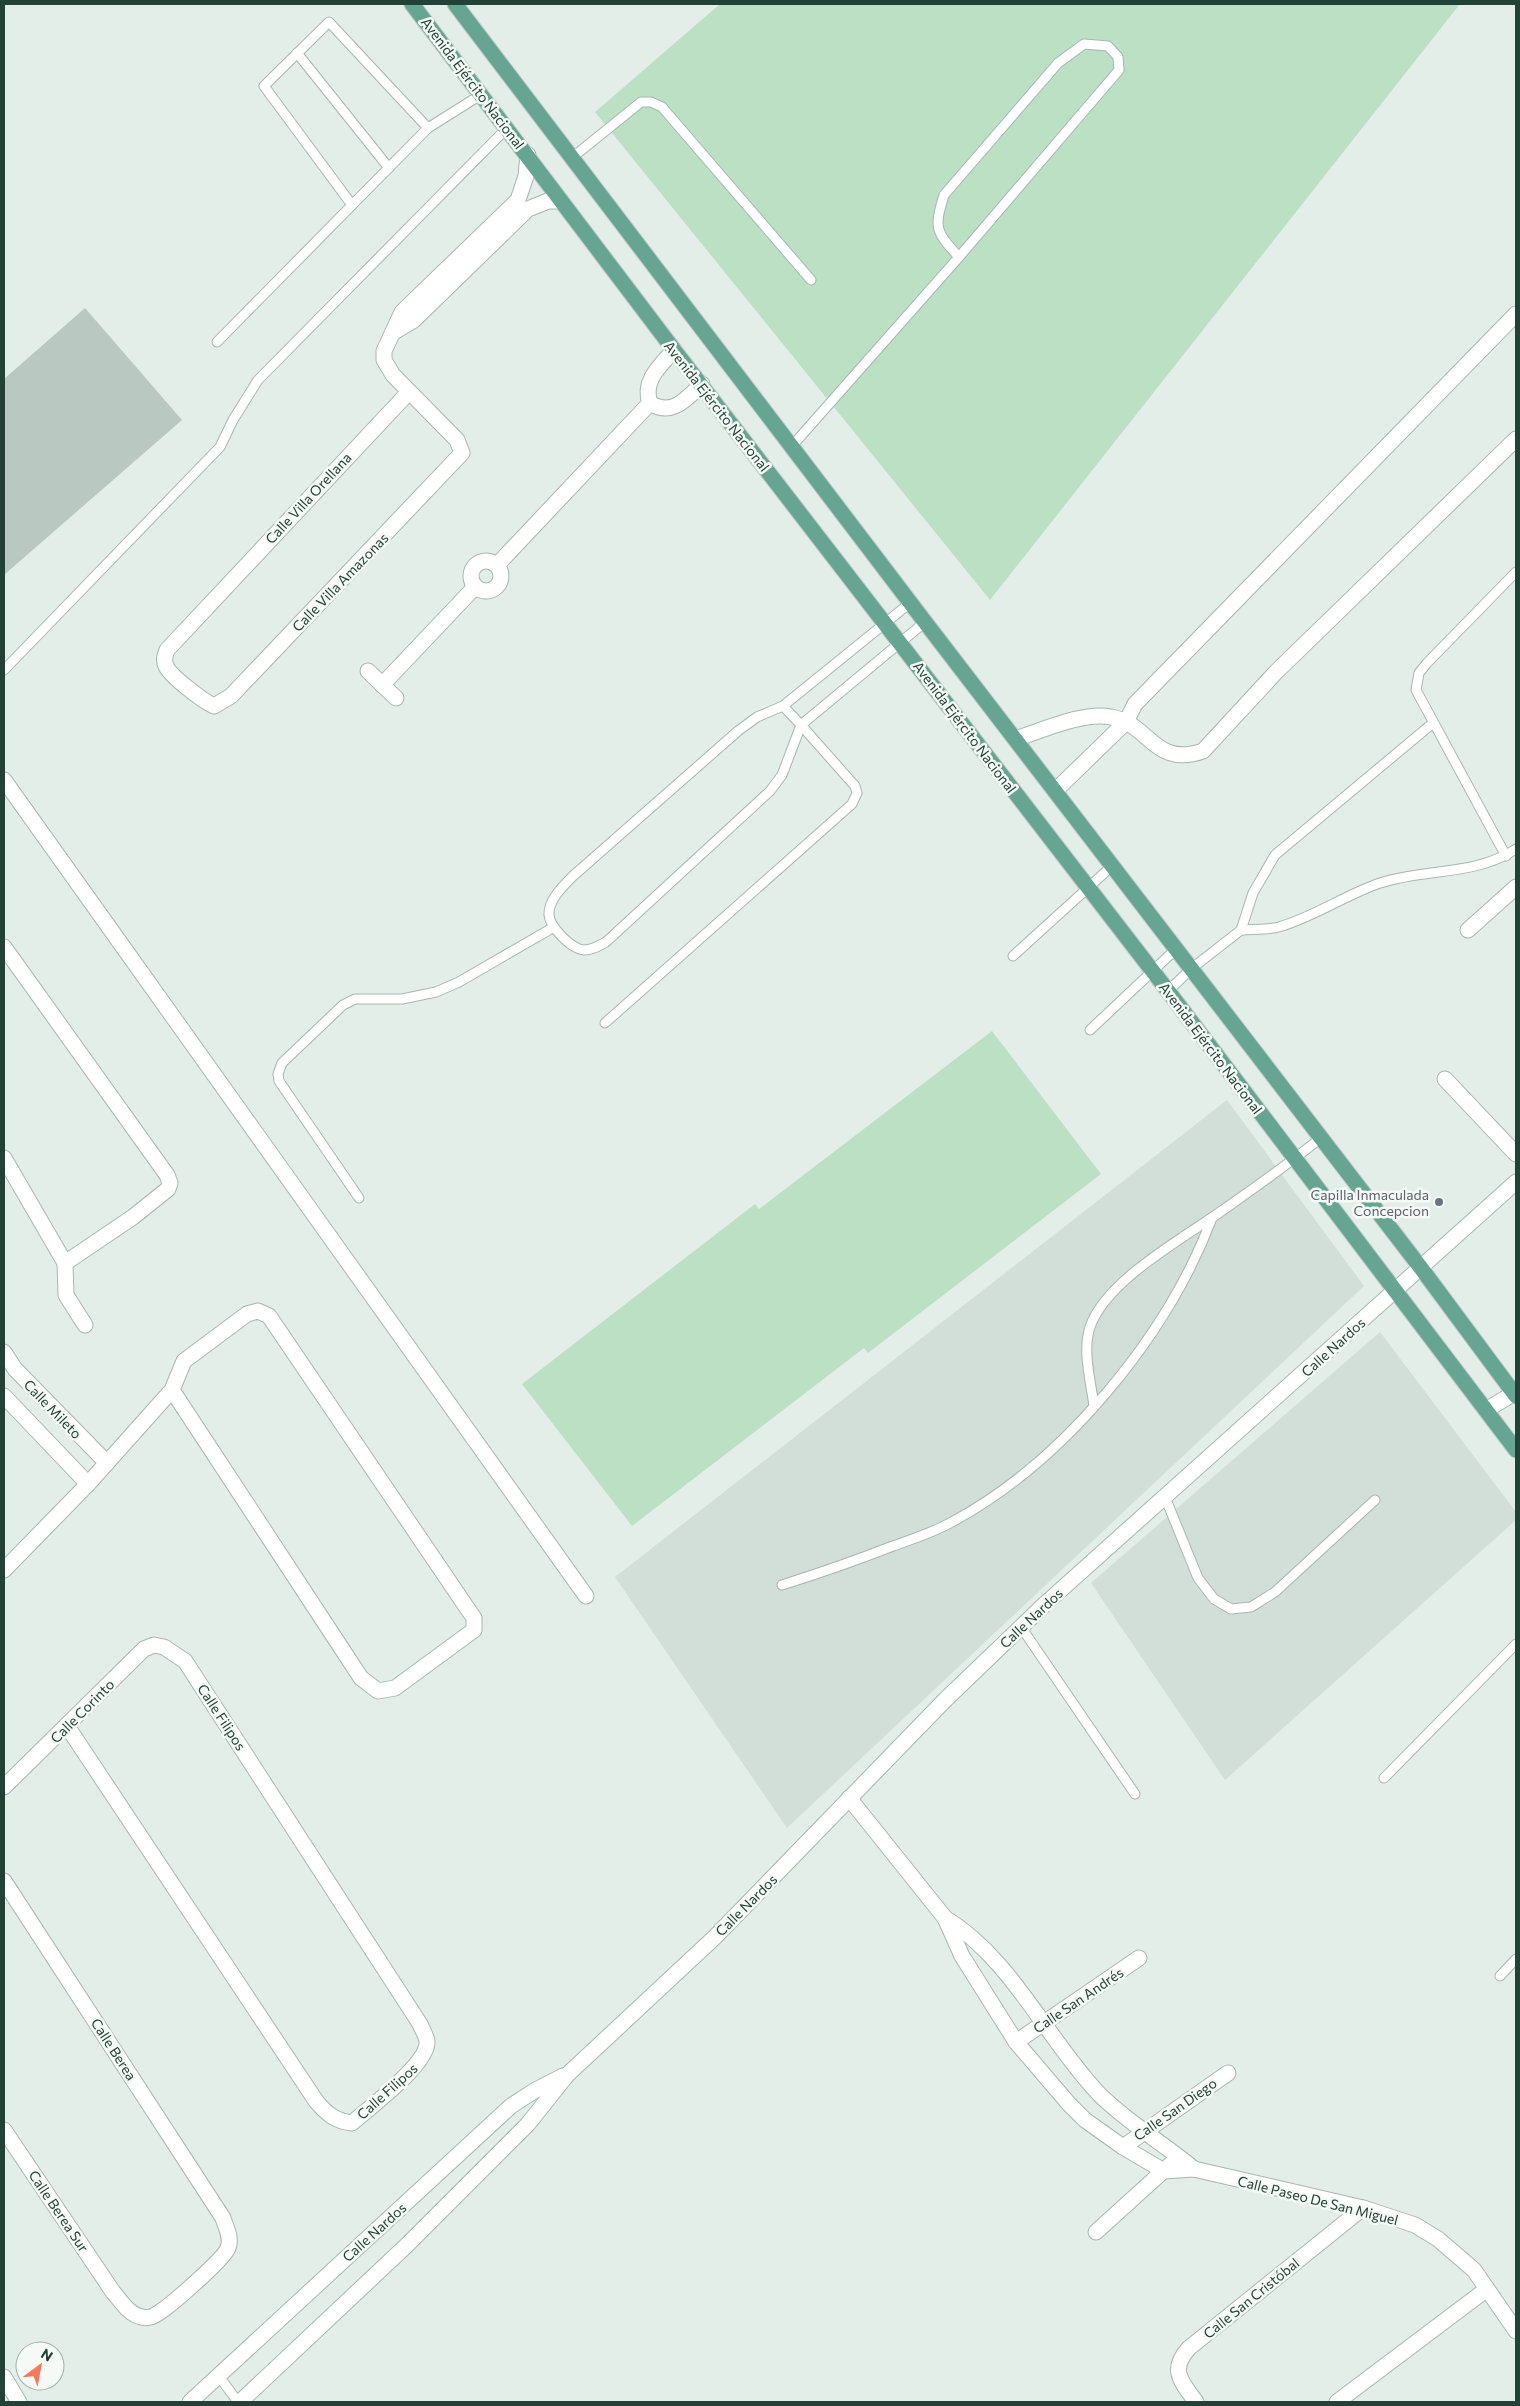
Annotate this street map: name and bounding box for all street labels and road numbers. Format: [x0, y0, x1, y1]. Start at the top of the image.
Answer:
street label: Avenida Ejército Nacional [418, 14, 528, 152]
street label: Avenida Ejército Nacional [661, 337, 773, 475]
street label: Calle Villa Orellana [261, 449, 355, 547]
street label: Calle Villa Amazonas [289, 529, 391, 635]
street label: Avenida Ejército Nacional [910, 658, 1020, 796]
street label: Avenida Ejército Nacional [1156, 979, 1266, 1117]
street label: Calle Nardos [1298, 1314, 1368, 1380]
street label: Calle Mileto [21, 1376, 85, 1442]
street label: Calle Nardos [996, 1585, 1066, 1651]
street label: Calle Corinto [47, 1676, 117, 1746]
street label: Calle Filipos [194, 1681, 250, 1753]
street label: Calle Nardos [712, 1871, 780, 1939]
street label: Calle San Andrés [1030, 1964, 1126, 2036]
street label: Calle Berea [88, 2015, 140, 2083]
street label: Calle Filipos [353, 2059, 421, 2123]
street label: Calle San Diego [1130, 2074, 1220, 2144]
street label: Calle Berea Sur [25, 2167, 93, 2255]
street label: Calle Paseo De San Miguel [1236, 2172, 1400, 2228]
street label: Calle Nardos [339, 2199, 409, 2265]
street label: Calle San Cristóbal [1200, 2254, 1302, 2342]

